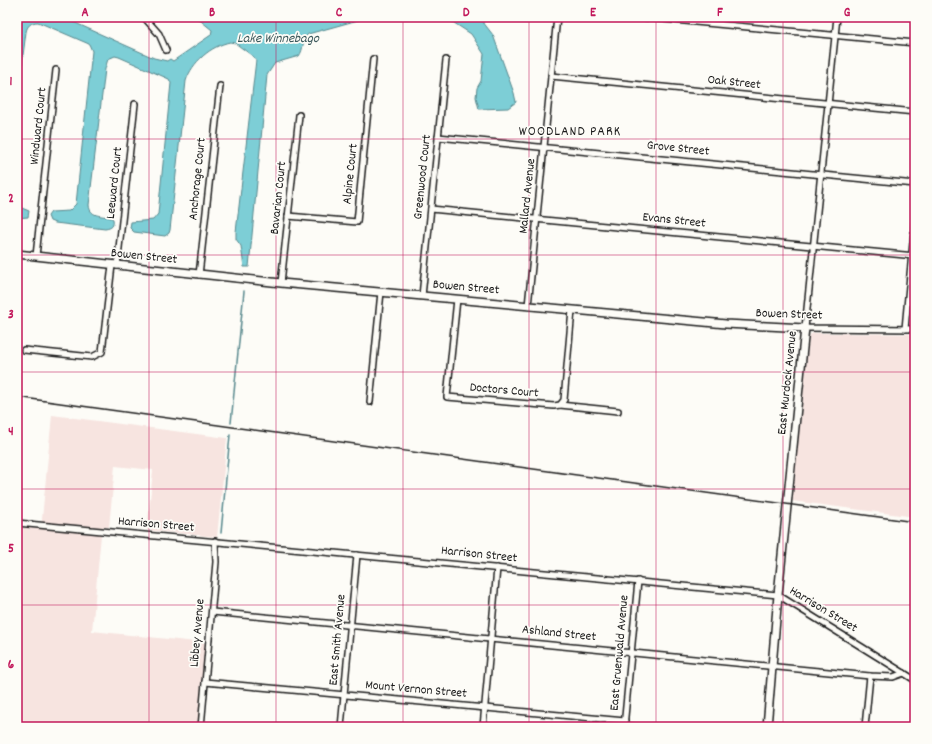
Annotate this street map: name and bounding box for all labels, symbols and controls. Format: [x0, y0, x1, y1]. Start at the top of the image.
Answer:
text: A [81, 4, 89, 23]
text: B [209, 4, 215, 23]
text: C [336, 4, 343, 23]
text: D [463, 4, 470, 23]
text: E [590, 4, 597, 23]
text: F [717, 4, 723, 23]
text: G [844, 4, 851, 23]
water label: Lake Winnebago [237, 29, 320, 49]
street label: Oak Street [706, 71, 762, 95]
text: 1 [10, 73, 13, 92]
street label: Windward Court [25, 86, 53, 166]
district label: WOODLAND PARK [519, 122, 621, 142]
street label: Greenwood Court [409, 133, 437, 220]
street label: Grove Street [646, 136, 710, 162]
street label: Anchorage Court [184, 137, 212, 221]
street label: Alpine Court [338, 143, 364, 205]
street label: Leeward Court [102, 146, 128, 220]
street label: Mallard Avenue [515, 157, 541, 235]
street label: Bavarian Court [266, 160, 292, 236]
text: 2 [8, 190, 14, 209]
street label: Evans Street [641, 208, 707, 234]
street label: Bowen Street [110, 244, 178, 270]
street label: Bowen Street [432, 276, 500, 300]
street label: Bowen Street [755, 304, 823, 326]
text: 3 [8, 306, 14, 325]
street label: East Murdock Avenue [773, 330, 803, 436]
street label: Doctors Court [469, 379, 539, 403]
text: 4 [8, 423, 14, 442]
street label: Harrison Street [117, 512, 195, 538]
text: 5 [8, 540, 14, 559]
street label: Harrison Street [440, 542, 518, 568]
street label: Harrison Street [785, 582, 861, 638]
street label: East Smith Avenue [325, 593, 351, 686]
street label: East Gruenwald Avenue [605, 594, 635, 712]
street label: Libbey Avenue [186, 598, 210, 668]
street label: Ashland Street [521, 621, 597, 647]
text: 6 [8, 656, 15, 675]
street label: Mount Vernon Street [364, 676, 468, 704]

